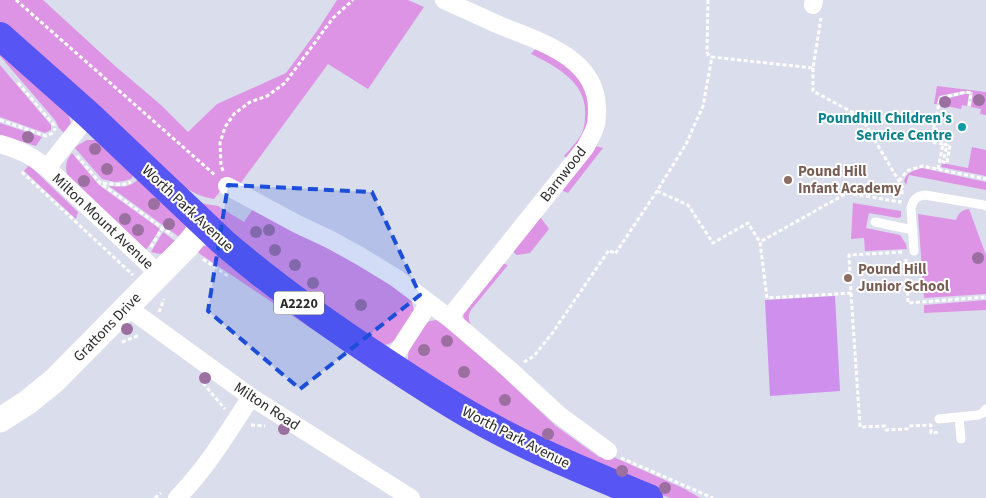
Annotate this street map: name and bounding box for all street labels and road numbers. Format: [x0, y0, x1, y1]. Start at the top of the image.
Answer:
street label: Barnwood [535, 142, 592, 206]
street label: Worth Park Avenue [137, 160, 238, 257]
street label: Milton Mount Avenue [47, 169, 158, 274]
street label: Grattons Drive [69, 288, 146, 367]
road number: A2220 [274, 292, 324, 314]
street label: Milton Road [230, 377, 304, 436]
street label: Worth Park Avenue [458, 401, 573, 474]

